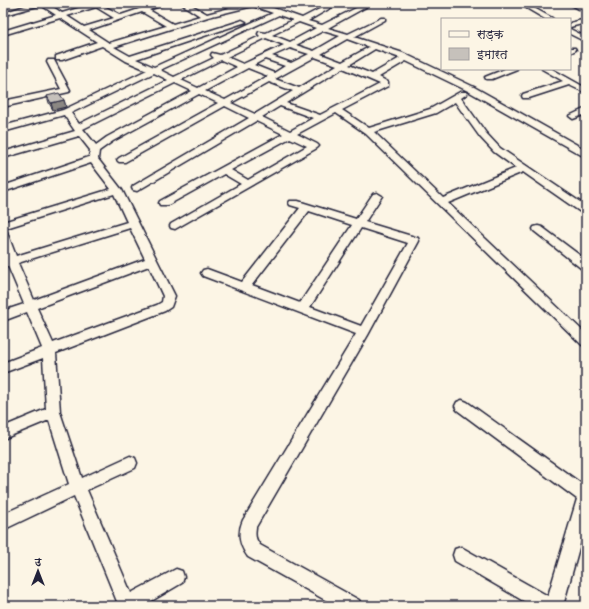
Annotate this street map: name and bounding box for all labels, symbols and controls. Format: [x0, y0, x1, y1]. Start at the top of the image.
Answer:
legend [441, 18, 571, 70]
text: सड़क [476, 27, 505, 44]
text: इमारत [476, 47, 508, 64]
north arrow [18, 551, 58, 591]
text: उ [34, 555, 42, 571]

